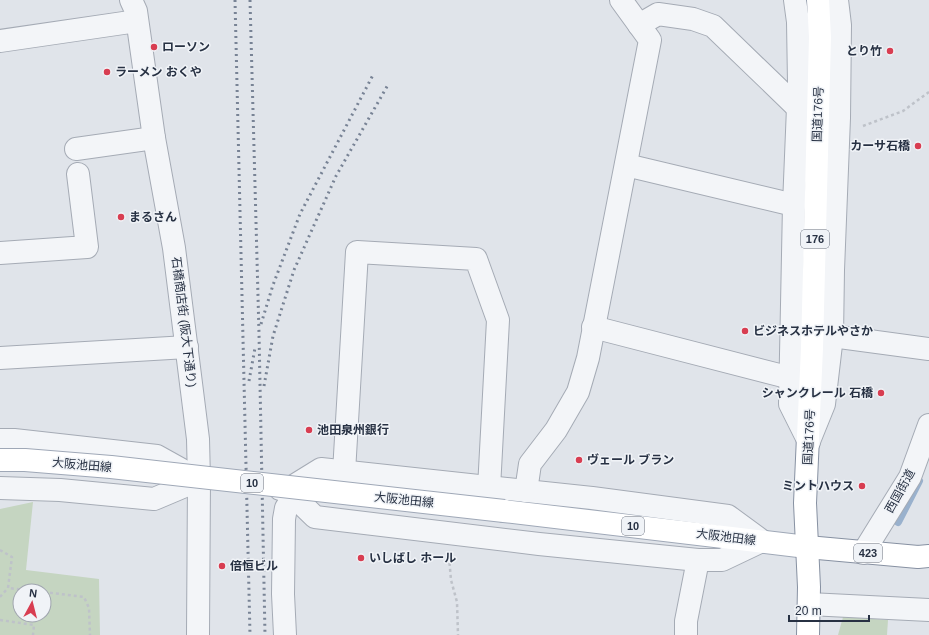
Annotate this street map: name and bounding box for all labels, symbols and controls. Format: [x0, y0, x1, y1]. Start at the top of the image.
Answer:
place label: ローソン [162, 40, 210, 54]
marker: ローソン [149, 42, 159, 52]
place label: とり竹 [846, 44, 882, 58]
marker: とり竹 [885, 46, 895, 56]
place label: ラーメン おくや [115, 65, 202, 79]
marker: ラーメン おくや [102, 67, 112, 77]
street label: 国道176号 [810, 86, 826, 142]
place label: カーサ石橋 [850, 139, 911, 153]
marker: カーサ石橋 [913, 141, 923, 151]
place label: まるさん [129, 210, 177, 224]
marker: まるさん [116, 212, 126, 222]
road number: 176 [801, 230, 829, 248]
street label: 石橋商店街 (阪大下通り) [169, 256, 199, 388]
place label: ビジネスホテルやさか [753, 324, 873, 338]
marker: ビジネスホテルやさか [740, 326, 750, 336]
place label: シャンクレール 石橋 [762, 386, 874, 400]
marker: シャンクレール 石橋 [876, 388, 886, 398]
street label: 国道176号 [801, 409, 817, 465]
place label: 池田泉州銀行 [317, 423, 389, 437]
marker: 池田泉州銀行 [304, 425, 314, 435]
place label: ヴェール ブラン [587, 453, 674, 467]
street label: 大阪池田線 [51, 455, 113, 475]
marker: ヴェール ブラン [574, 455, 584, 465]
street label: 西国街道 [882, 467, 918, 515]
road number: 10 [241, 474, 263, 492]
place label: ミントハウス [782, 479, 854, 493]
marker: ミントハウス [857, 481, 867, 491]
street label: 大阪池田線 [373, 490, 435, 510]
road number: 10 [622, 517, 644, 535]
street label: 大阪池田線 [695, 526, 757, 548]
road number: 423 [854, 544, 882, 562]
place label: いしばし ホール [369, 551, 456, 565]
marker: いしばし ホール [356, 553, 366, 563]
place label: 倍恒ビル [230, 559, 278, 573]
marker: 倍恒ビル [217, 561, 227, 571]
north arrow [12, 583, 52, 623]
text: N [29, 587, 38, 600]
scale bar [789, 597, 869, 623]
text: 20 m [795, 604, 822, 618]

